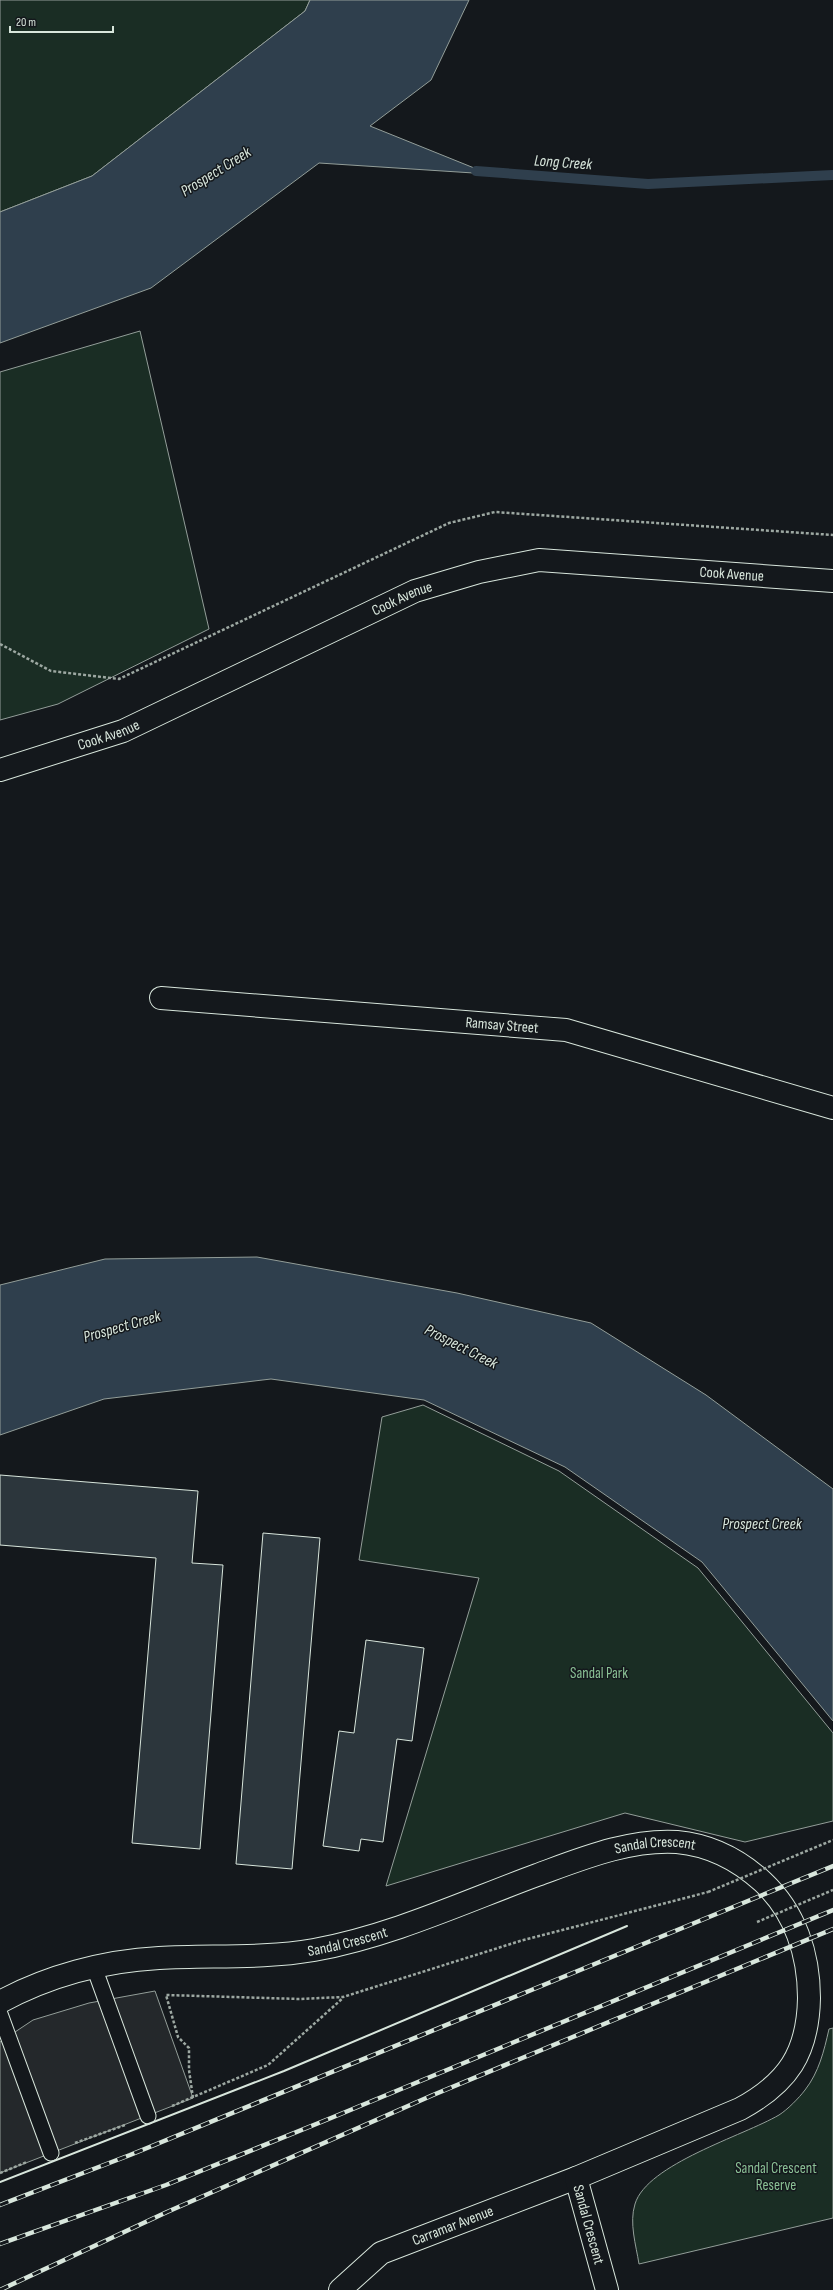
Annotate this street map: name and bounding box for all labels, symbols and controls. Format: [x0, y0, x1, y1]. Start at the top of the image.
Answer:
scale bar [10, 8, 113, 34]
text: 20 m [16, 15, 36, 30]
water label: Prospect Creek [177, 142, 256, 201]
water label: Long Creek [533, 151, 594, 175]
street label: Cook Avenue [699, 562, 765, 586]
street label: Cook Avenue [368, 577, 434, 620]
street label: Cook Avenue [75, 715, 143, 754]
street label: Ramsay Street [465, 1013, 540, 1037]
water label: Prospect Creek [81, 1307, 164, 1347]
water label: Prospect Creek [421, 1320, 502, 1374]
water label: Prospect Creek [722, 1515, 803, 1534]
park label: Sandal Park [570, 1664, 628, 1683]
street label: Sandal Crescent [612, 1832, 698, 1858]
street label: Sandal Crescent [306, 1922, 390, 1960]
park label: Sandal Crescent Reserve [735, 2159, 817, 2195]
street label: Sandal Crescent [569, 2183, 609, 2267]
street label: Carramar Avenue [409, 2201, 496, 2250]

